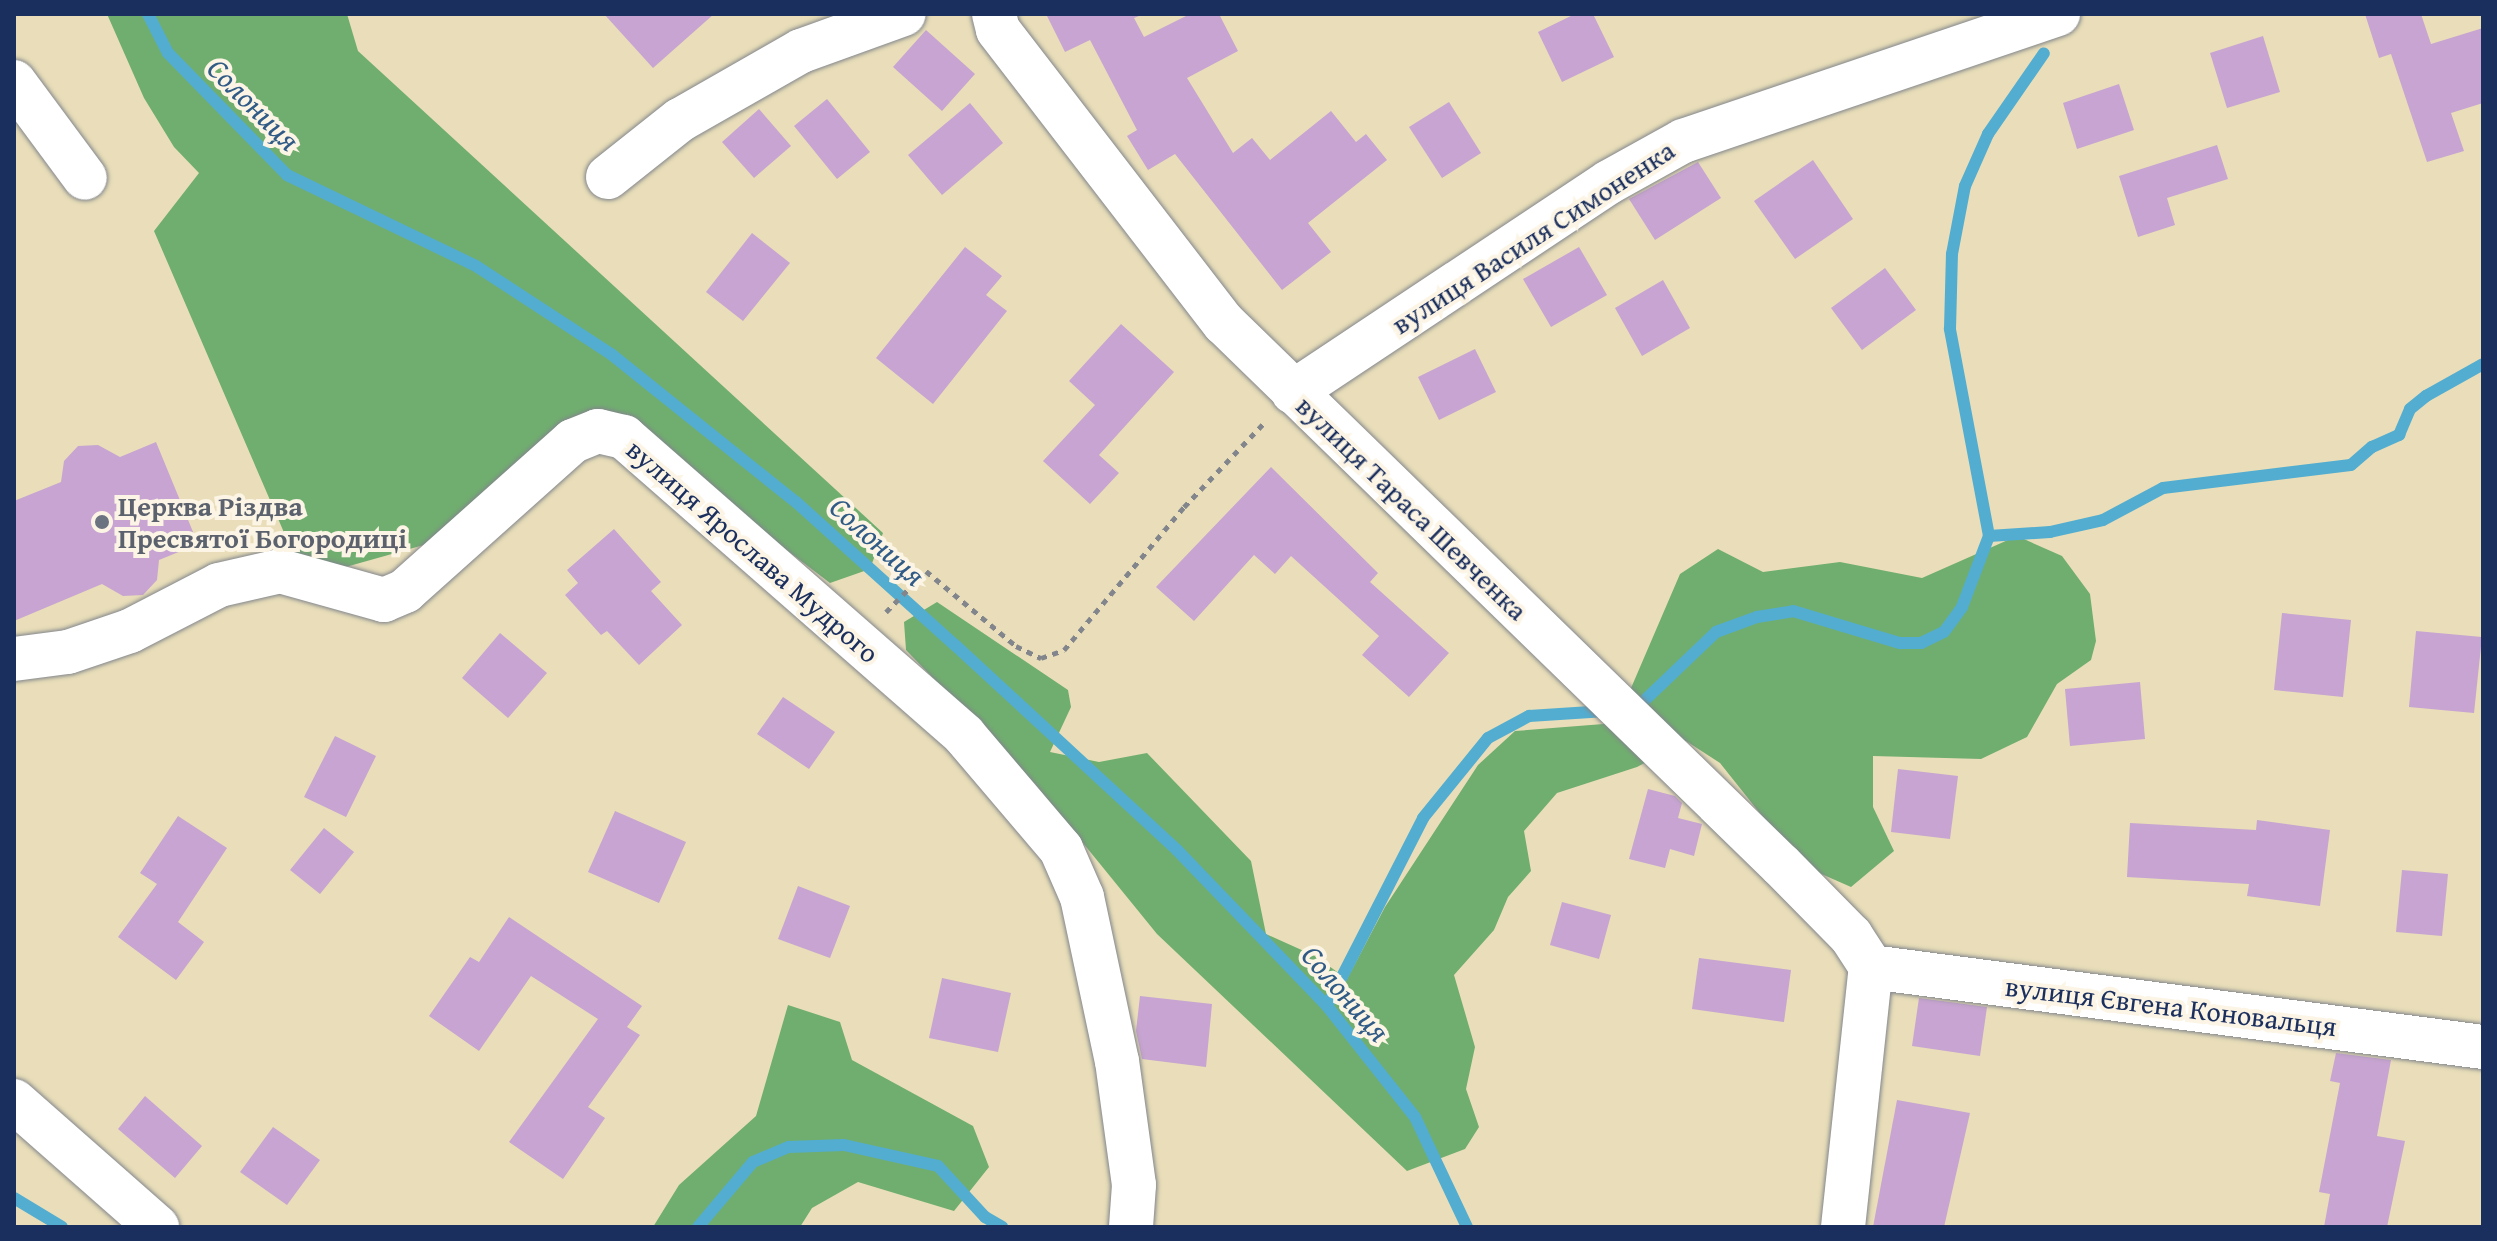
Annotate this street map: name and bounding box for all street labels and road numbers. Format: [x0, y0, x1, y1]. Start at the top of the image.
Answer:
street label: вулиця Василя Симоненка [1385, 133, 1681, 341]
street label: вулиця Тараса Шевченка [1289, 389, 1535, 627]
street label: вулиця Ярослава Мудрого [620, 432, 886, 670]
street label: вулиця Євгена Коновальця [2003, 969, 2339, 1043]

